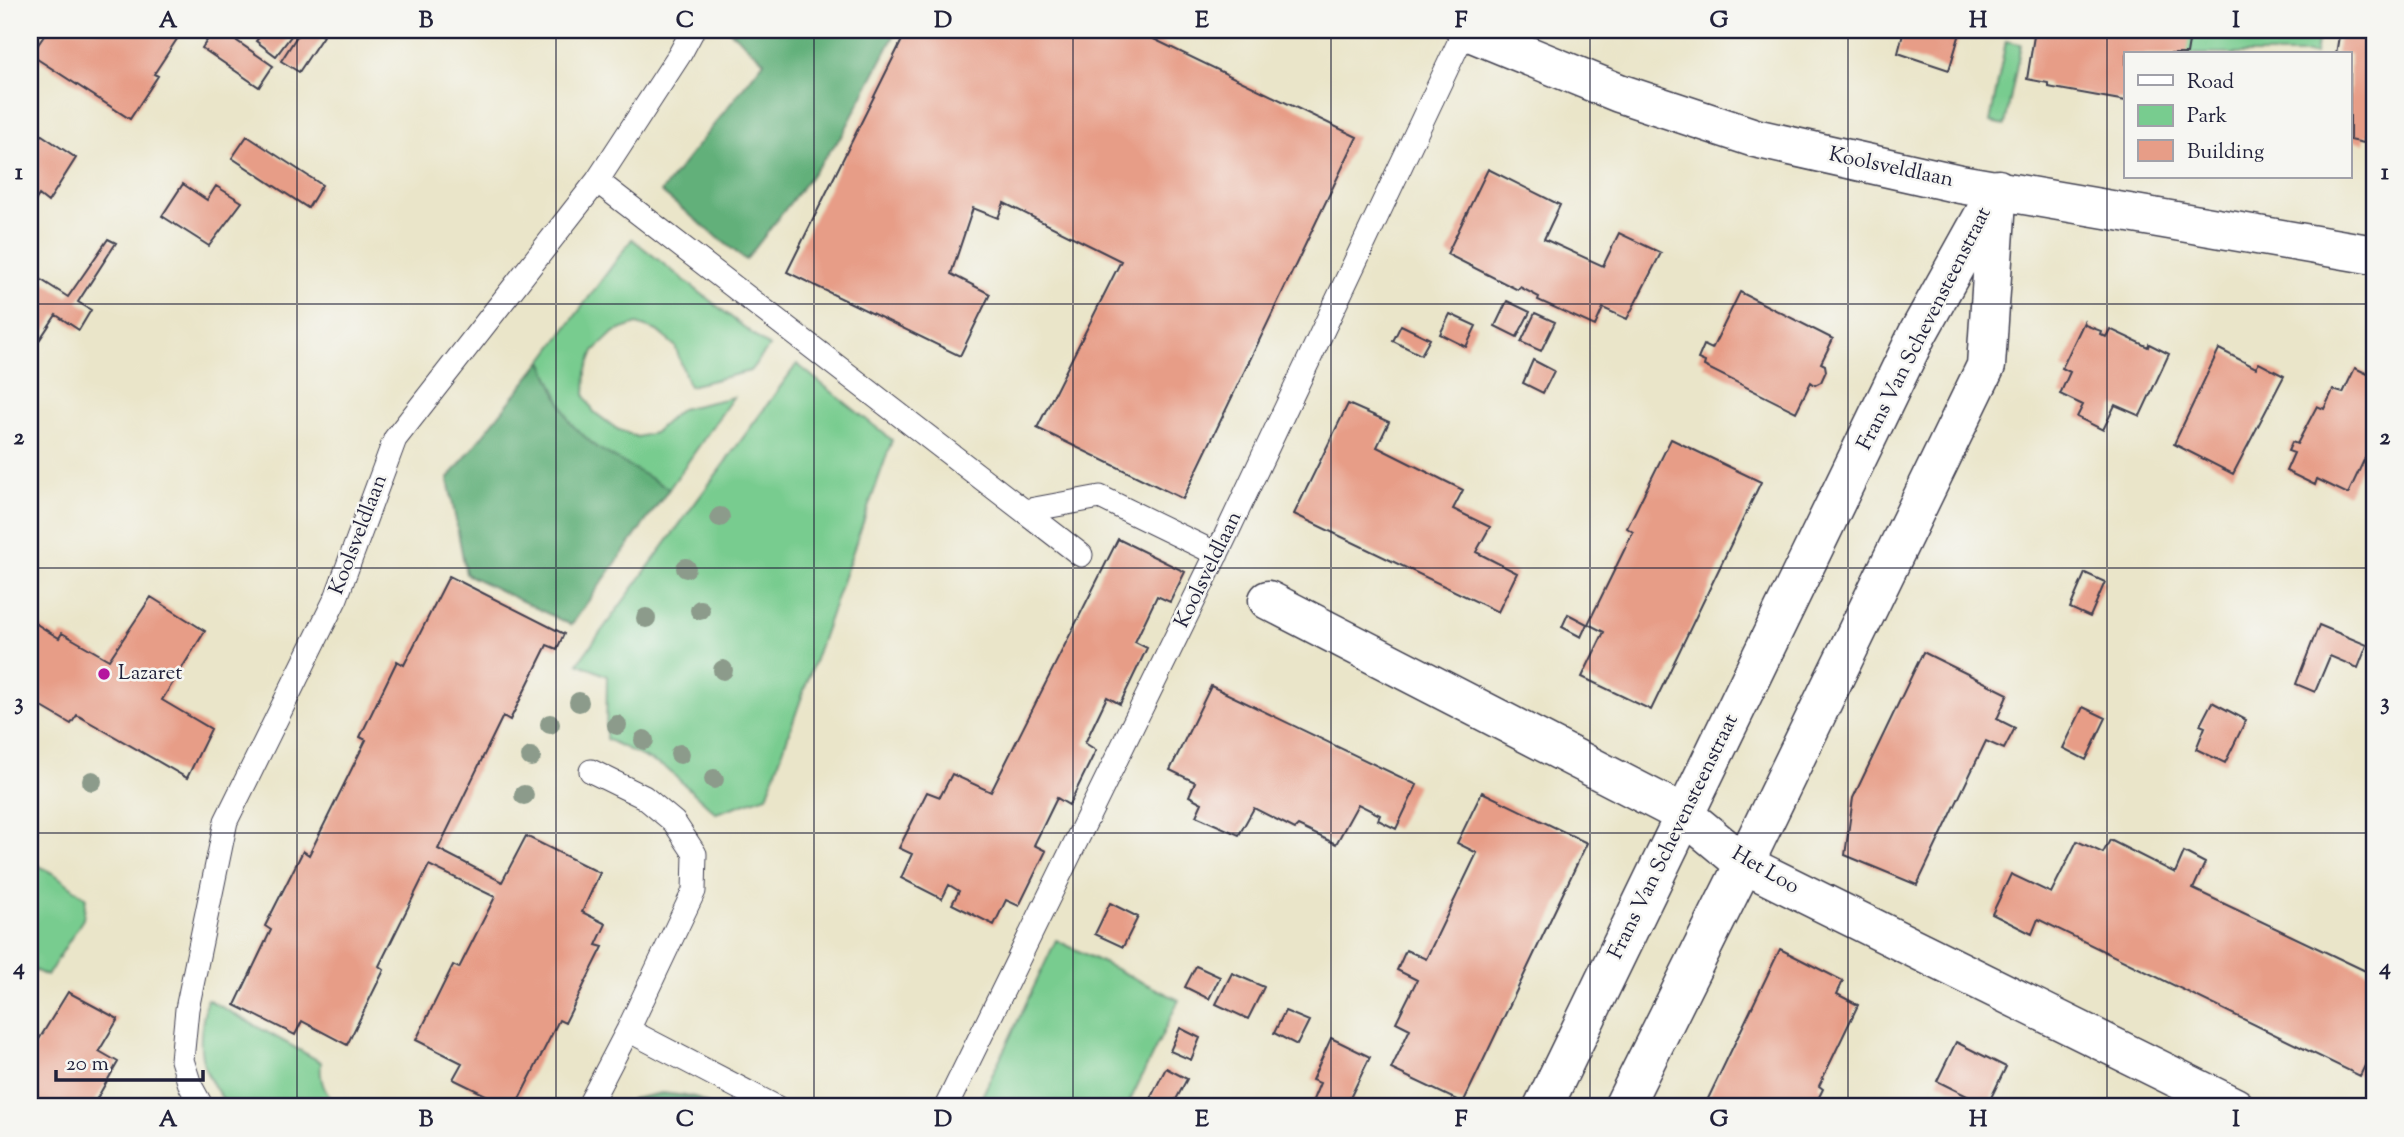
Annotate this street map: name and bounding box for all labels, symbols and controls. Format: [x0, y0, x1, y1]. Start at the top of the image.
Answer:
text: A [159, 5, 178, 38]
text: B [419, 5, 434, 38]
text: C [676, 5, 694, 38]
text: D [934, 5, 952, 38]
text: E [1195, 5, 1209, 38]
text: F [1455, 5, 1468, 38]
text: G [1710, 5, 1729, 38]
text: H [1969, 5, 1988, 38]
text: I [2232, 5, 2240, 38]
legend [2124, 52, 2352, 178]
text: Road [2187, 68, 2234, 98]
text: Park [2187, 102, 2228, 132]
text: Building [2187, 138, 2264, 168]
street label: Koolsveldlaan [1826, 140, 1956, 196]
text: 1 [15, 157, 23, 190]
text: 1 [2381, 157, 2389, 190]
street label: Frans Van Schevensteenstraat [1850, 202, 2000, 456]
text: 2 [14, 422, 25, 455]
text: 2 [2380, 422, 2391, 455]
street label: Koolsveldlaan [322, 471, 396, 599]
street label: Koolsveldlaan [1168, 507, 1250, 633]
place label: Lazaret [118, 659, 182, 689]
marker: Lazaret [96, 666, 112, 682]
text: 3 [14, 687, 24, 720]
text: 3 [2380, 687, 2390, 720]
street label: Frans Van Schevensteenstraat [1601, 709, 1747, 965]
street label: Het Loo [1726, 840, 1804, 902]
text: 4 [12, 952, 25, 985]
text: 4 [2378, 952, 2391, 985]
scale bar [56, 1039, 203, 1083]
text: 20 m [66, 1050, 109, 1080]
text: A [159, 1104, 178, 1137]
text: B [419, 1104, 434, 1137]
text: C [676, 1104, 694, 1137]
text: D [934, 1104, 952, 1137]
text: E [1195, 1104, 1209, 1137]
text: F [1455, 1104, 1468, 1137]
text: G [1710, 1104, 1729, 1137]
text: H [1969, 1104, 1988, 1137]
text: I [2232, 1104, 2240, 1137]

